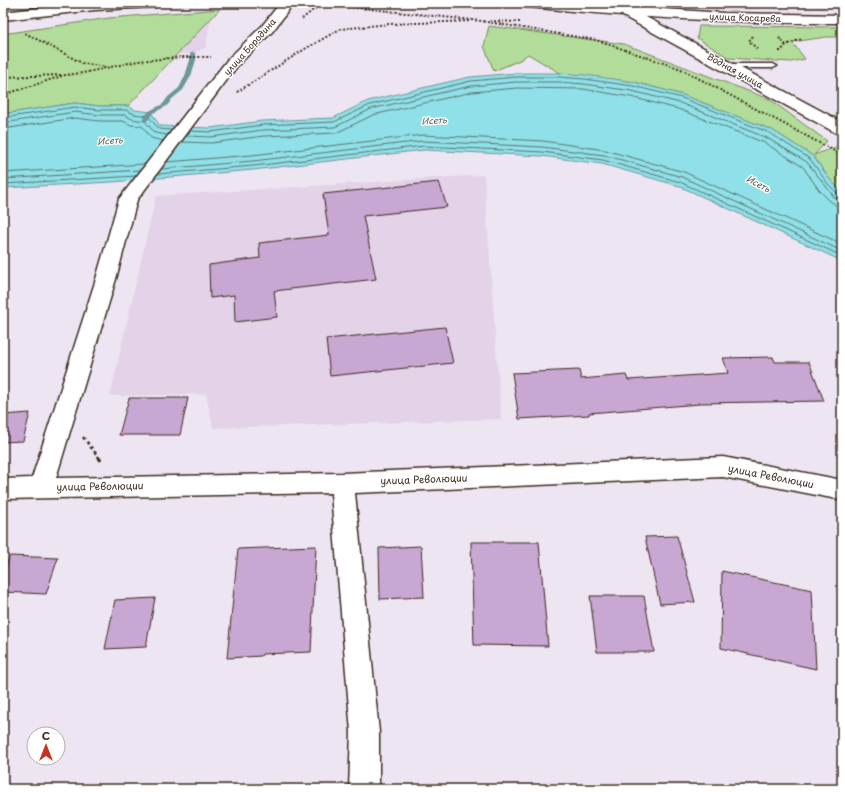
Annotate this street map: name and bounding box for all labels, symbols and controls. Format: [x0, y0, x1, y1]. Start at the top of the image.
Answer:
street label: улица Косарева [709, 9, 782, 25]
street label: улица Бородина [220, 14, 279, 78]
street label: Водная улица [705, 49, 766, 91]
water label: Исеть [421, 112, 447, 128]
water label: Исеть [97, 132, 123, 148]
water label: Исеть [744, 171, 773, 195]
street label: улица Революции [727, 460, 815, 491]
street label: улица Революции [380, 469, 468, 488]
street label: улица Революции [56, 477, 144, 494]
north arrow [26, 726, 66, 766]
text: С [42, 727, 50, 744]

